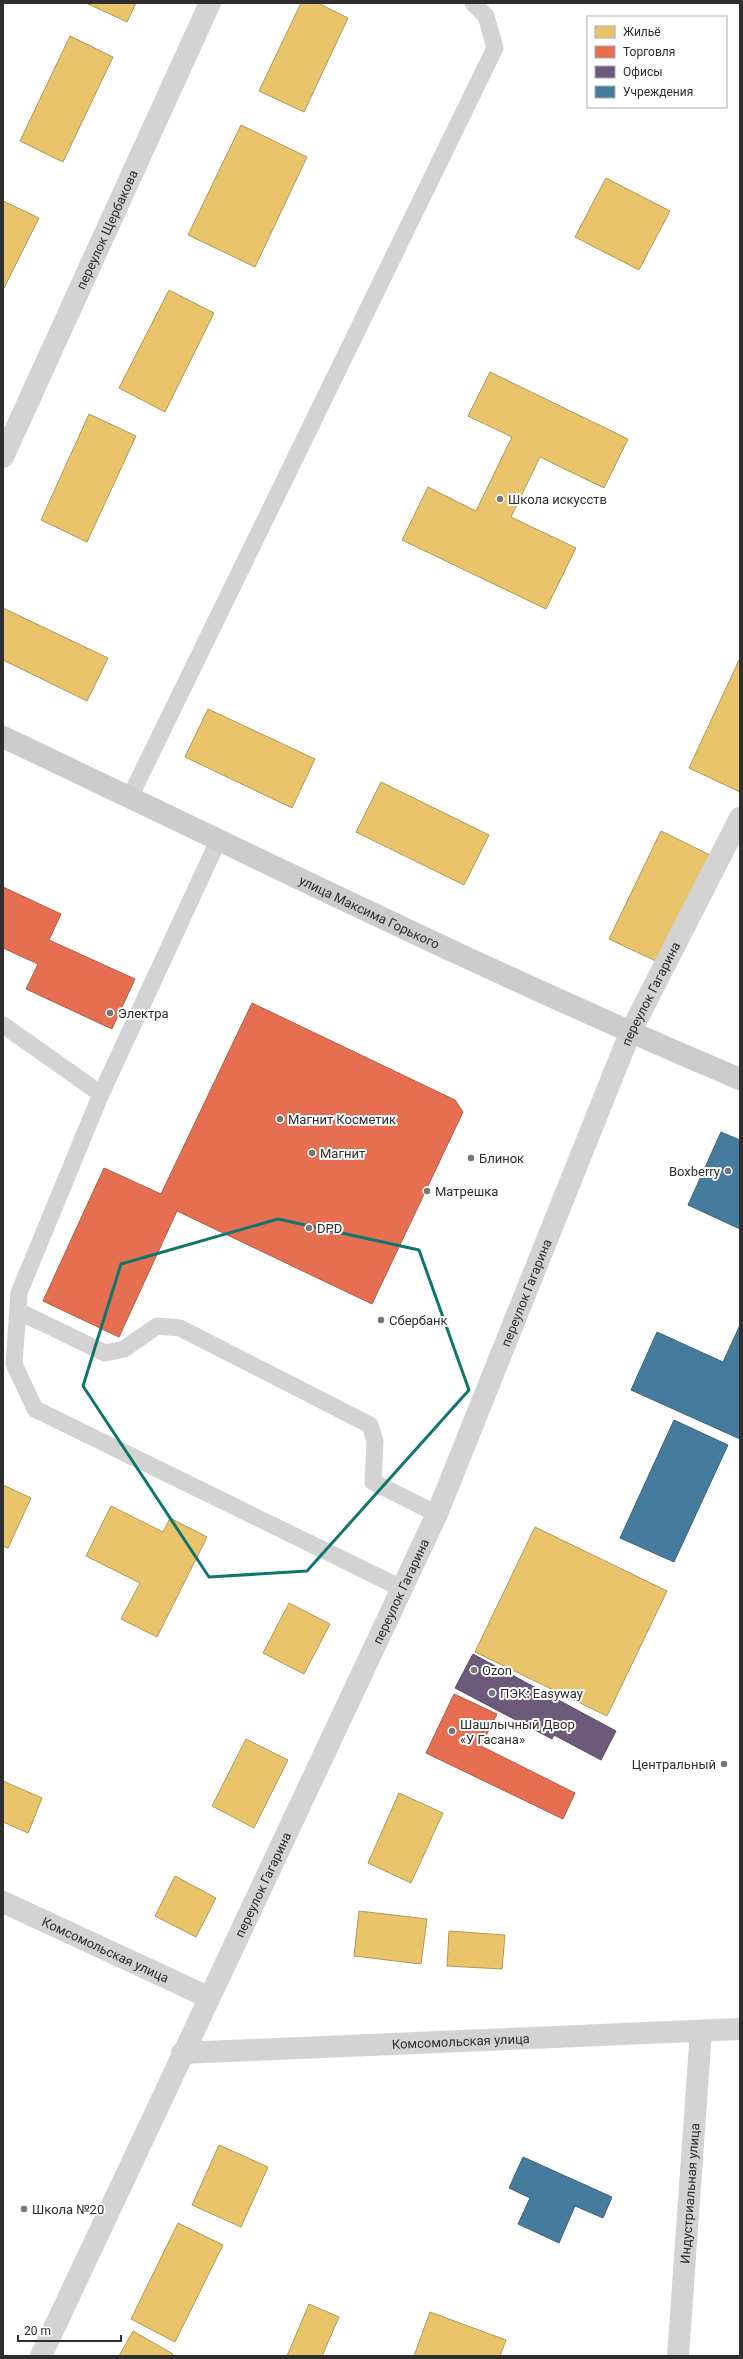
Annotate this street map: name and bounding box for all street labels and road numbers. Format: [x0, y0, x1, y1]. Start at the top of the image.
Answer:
street label: переулок Щербакова [73, 167, 140, 292]
street label: улица Максима Горького [297, 872, 442, 951]
street label: переулок Гагарина [618, 939, 683, 1048]
street label: переулок Гагарина [498, 1237, 554, 1349]
street label: переулок Гагарина [369, 1536, 432, 1646]
street label: переулок Гагарина [232, 1830, 294, 1940]
street label: Комсомольская улица [40, 1914, 171, 1985]
street label: Комсомольская улица [391, 2031, 530, 2051]
street label: Индустриальная улица [677, 2123, 702, 2264]

